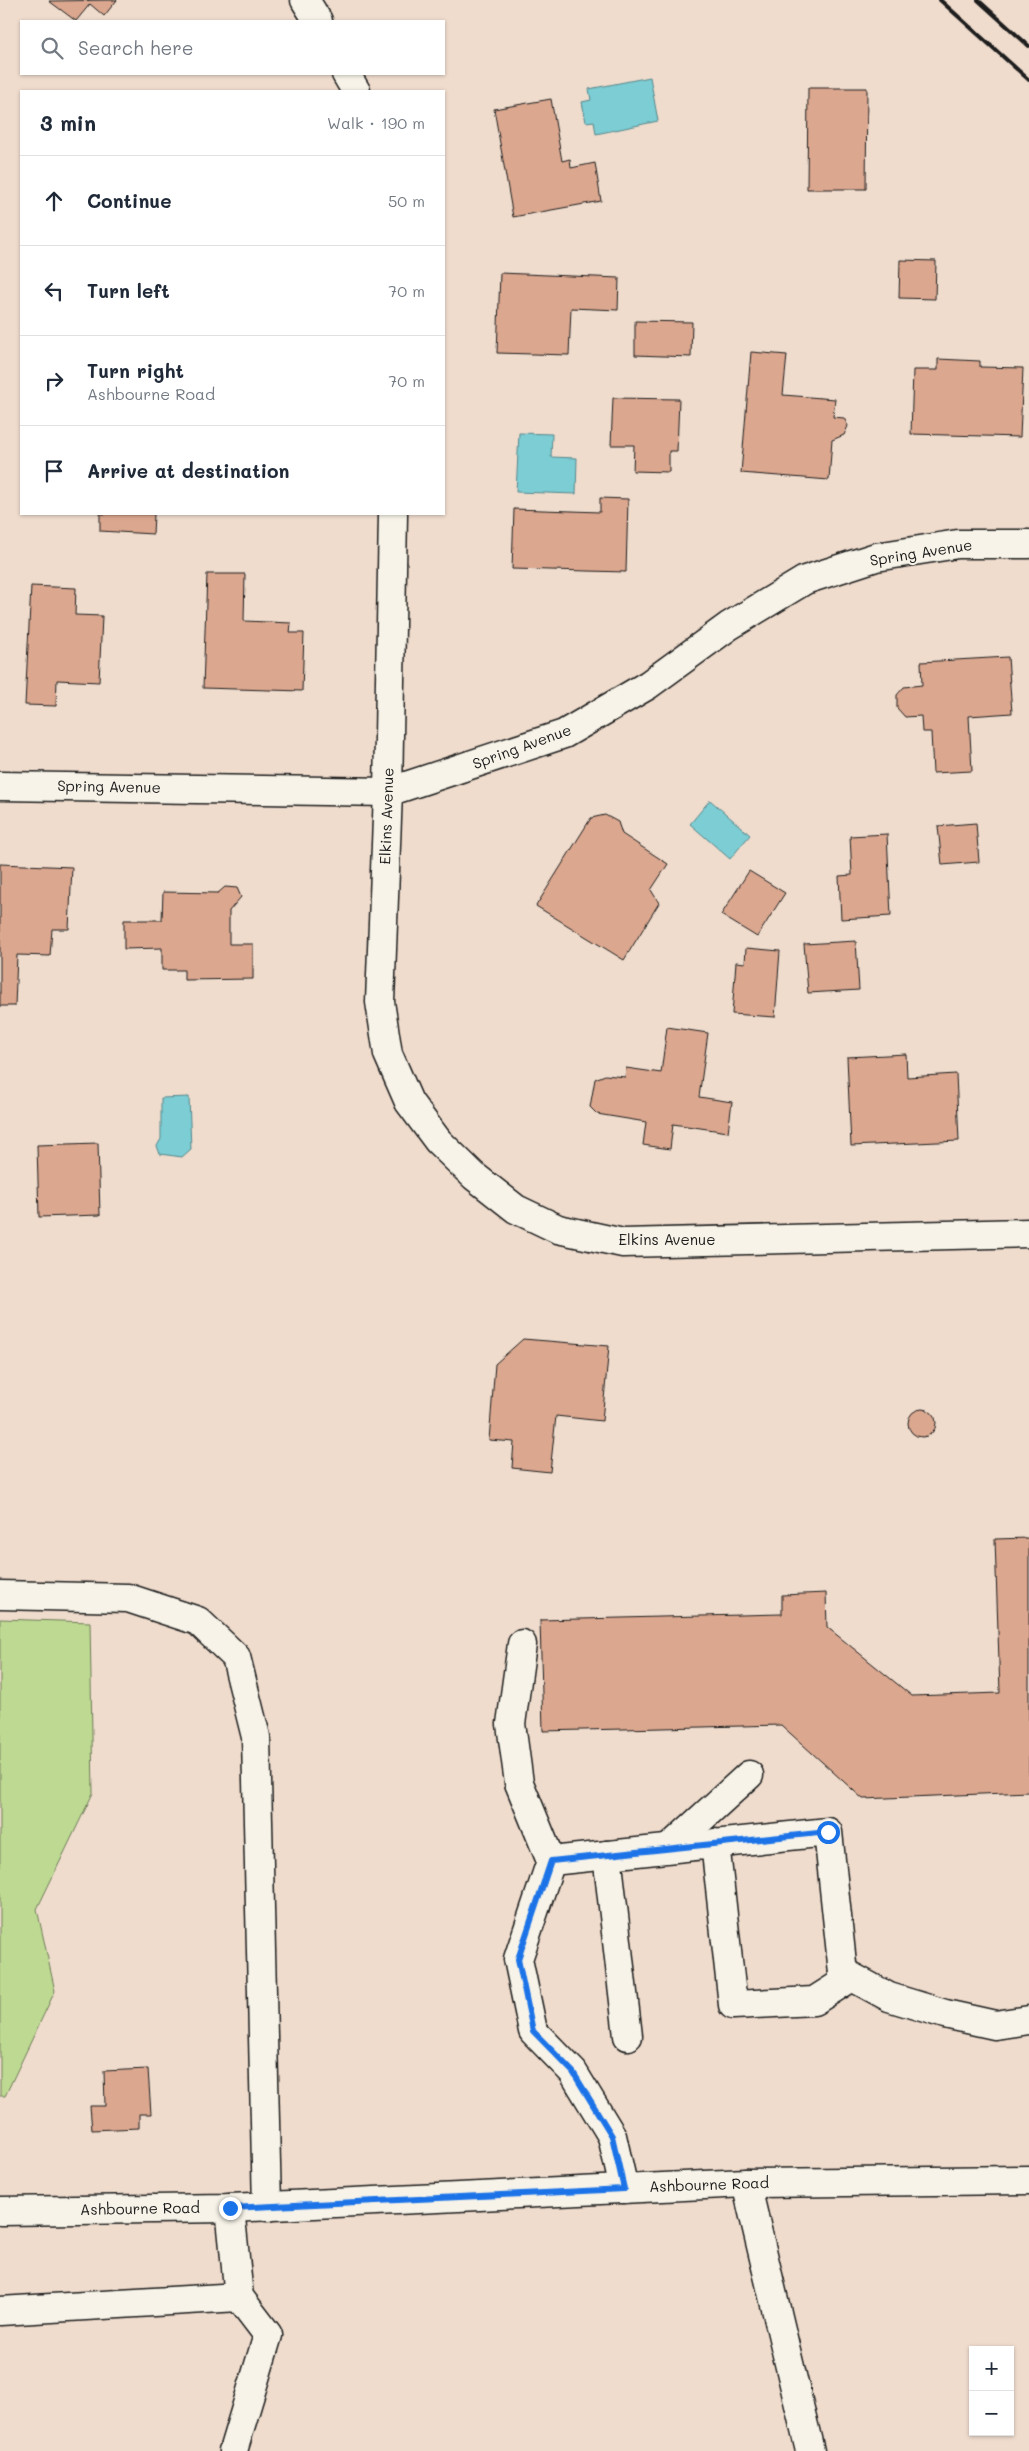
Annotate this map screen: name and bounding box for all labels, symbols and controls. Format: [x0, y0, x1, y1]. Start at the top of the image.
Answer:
search box [20, 20, 445, 75]
icon: search [38, 34, 66, 62]
text: Search here [78, 35, 194, 60]
text: 3 min [40, 109, 96, 136]
text: Walk · 190 m [327, 112, 425, 133]
icon: ahead [40, 187, 68, 215]
text: Continue [87, 188, 172, 213]
text: 50 m [388, 190, 425, 211]
icon: left [40, 277, 68, 305]
text: Turn left [87, 278, 170, 303]
text: 70 m [388, 280, 425, 301]
text: Turn right [87, 358, 184, 383]
icon: right [40, 367, 68, 395]
text: 70 m [388, 370, 425, 391]
text: Ashbourne Road [87, 383, 215, 404]
icon: arrive [40, 457, 68, 485]
text: Arrive at destination [87, 458, 290, 483]
street label: Spring Avenue [868, 534, 974, 570]
street label: Spring Avenue [470, 719, 574, 773]
street label: Elkins Avenue [374, 767, 398, 865]
street label: Spring Avenue [57, 775, 161, 797]
street label: Elkins Avenue [618, 1229, 716, 1249]
route start [817, 1821, 840, 1844]
street label: Ashbourne Road [649, 2172, 769, 2196]
street label: Ashbourne Road [80, 2197, 200, 2219]
route end [219, 2197, 242, 2220]
map controls [969, 2346, 1014, 2436]
button: + [969, 2346, 1014, 2391]
button: − [969, 2391, 1014, 2436]

